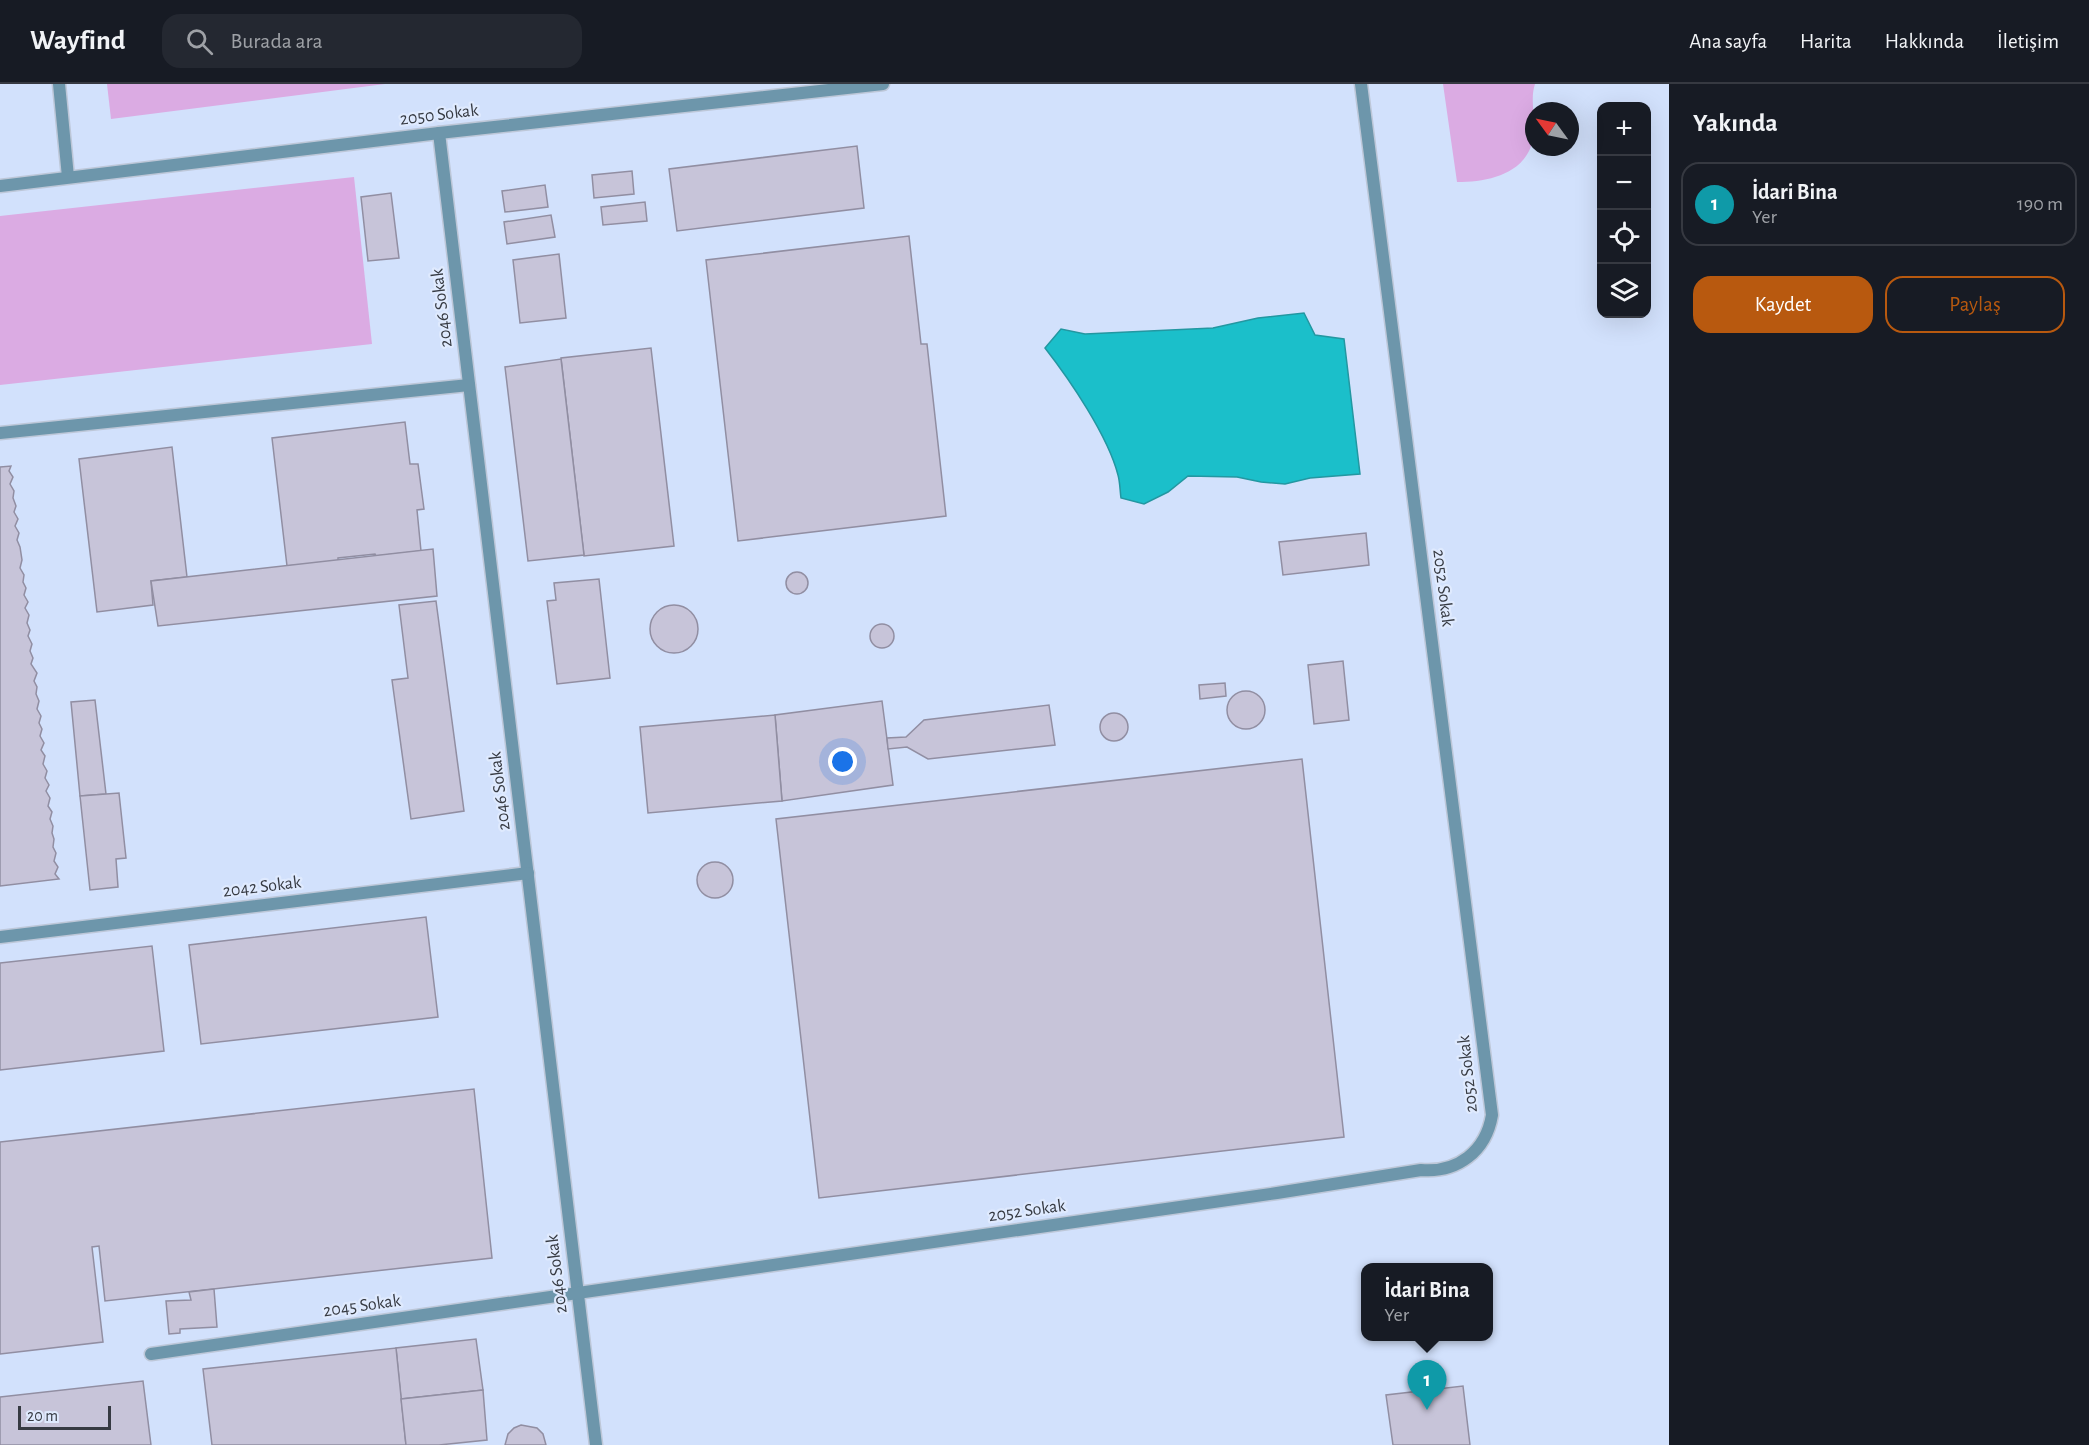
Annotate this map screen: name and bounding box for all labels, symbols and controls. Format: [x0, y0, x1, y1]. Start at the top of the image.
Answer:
search box [162, 14, 582, 68]
icon: search [183, 25, 216, 58]
text: Wayfind [30, 27, 126, 55]
text: Burada ara [231, 30, 323, 52]
text: Ana sayfa [1689, 31, 1767, 52]
text: Harita [1800, 31, 1852, 52]
text: Hakkında [1885, 31, 1964, 52]
text: İletişim [1997, 31, 2059, 52]
street label: 2050 Sokak [399, 101, 480, 129]
north arrow [1525, 102, 1579, 156]
map controls [1597, 102, 1651, 318]
button: + [1597, 102, 1651, 156]
text: Yakında [1693, 110, 1778, 136]
button: − [1597, 156, 1651, 210]
text: İdari Bina [1752, 181, 1838, 203]
text: 1 [1711, 194, 1718, 214]
text: 190 m [2017, 194, 2063, 214]
text: Yer [1752, 207, 1777, 227]
button: locate [1597, 210, 1651, 264]
button: layers [1597, 264, 1651, 318]
street label: 2046 Sokak [428, 267, 456, 348]
button: Kaydet [1693, 276, 1873, 333]
button: Paylaş [1885, 276, 2065, 333]
street label: 2052 Sokak [1429, 548, 1457, 628]
your location [828, 747, 857, 776]
street label: 2046 Sokak [486, 750, 514, 831]
street label: 2042 Sokak [222, 873, 303, 901]
street label: 2052 Sokak [1455, 1034, 1481, 1114]
street label: 2052 Sokak [987, 1197, 1068, 1225]
street label: 2046 Sokak [543, 1233, 571, 1314]
popup [1361, 1263, 1493, 1341]
text: İdari Bina [1384, 1279, 1470, 1301]
street label: 2045 Sokak [322, 1292, 403, 1320]
text: Yer [1384, 1305, 1409, 1325]
pin: 1 [1408, 1360, 1446, 1410]
scale bar [18, 1403, 111, 1430]
text: 20 m [27, 1408, 58, 1424]

